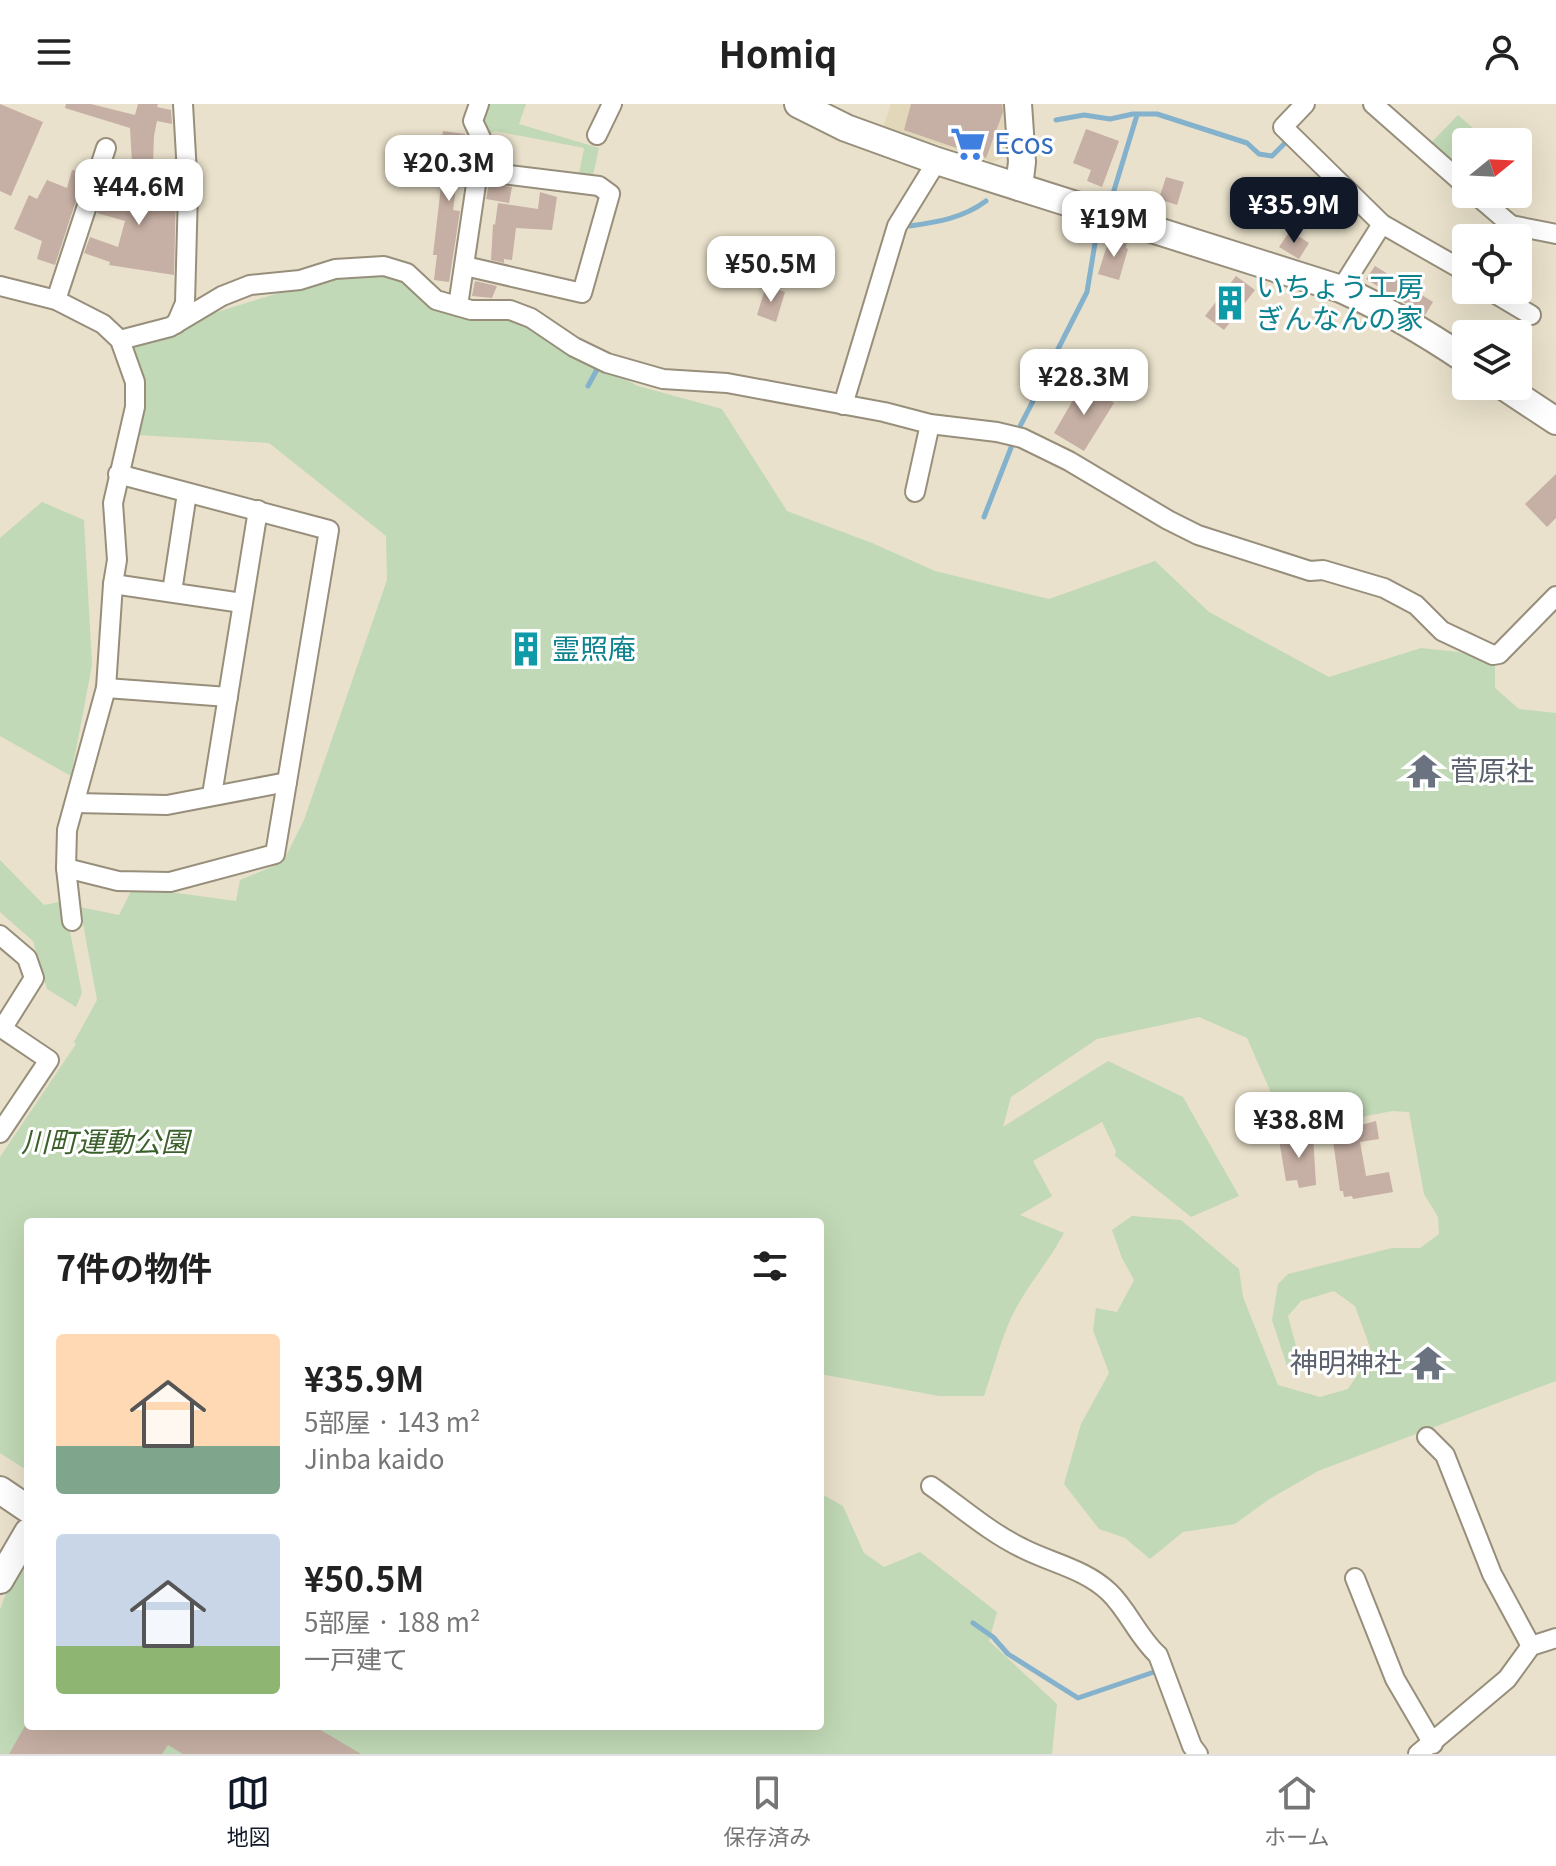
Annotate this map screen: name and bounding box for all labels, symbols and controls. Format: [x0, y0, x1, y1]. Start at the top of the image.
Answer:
text: Homiq [719, 26, 837, 78]
icon: menu [32, 30, 76, 74]
icon: person [1480, 30, 1524, 74]
place label: Ecos [994, 122, 1054, 162]
supermarket icon: Ecos [949, 125, 987, 163]
north arrow [1452, 128, 1532, 208]
map controls [1452, 128, 1532, 400]
pin: ¥20.3M [384, 135, 514, 203]
text: ¥20.3M [403, 142, 495, 179]
pin: ¥44.6M [74, 159, 204, 227]
text: ¥44.6M [93, 166, 185, 203]
pin: ¥35.9M [1229, 177, 1359, 245]
text: ¥35.9M [1248, 184, 1340, 221]
pin: ¥19M [1067, 191, 1161, 259]
text: ¥19M [1080, 198, 1148, 235]
button: locate [1452, 224, 1532, 304]
pin: ¥50.5M [706, 236, 836, 304]
text: ¥50.5M [725, 243, 817, 280]
place label: いちょう工房 ぎんなんの家 [1256, 265, 1424, 337]
building icon: いちょう工房 ぎんなんの家 [1211, 284, 1249, 322]
button: layers [1452, 320, 1532, 400]
pin: ¥28.3M [1019, 349, 1149, 417]
text: ¥28.3M [1038, 356, 1130, 393]
place label: 霊照庵 [552, 627, 636, 667]
building icon: 霊照庵 [507, 630, 545, 668]
place label: 菅原社 [1450, 749, 1534, 789]
temple icon: 菅原社 [1405, 752, 1443, 790]
pin: ¥38.8M [1234, 1092, 1364, 1160]
text: ¥38.8M [1253, 1099, 1345, 1136]
park label: 川町運動公園 [21, 1120, 193, 1160]
text: 7件の物件 [56, 1242, 212, 1291]
icon: filters [748, 1244, 792, 1288]
place label: 神明神社 [1290, 1341, 1402, 1381]
temple icon: 神明神社 [1409, 1344, 1447, 1382]
text: ¥35.9M [304, 1353, 424, 1402]
icon: home [120, 1366, 216, 1462]
text: 5部屋 · 143 m² [304, 1402, 481, 1439]
text: Jinba kaido [304, 1439, 445, 1476]
text: ¥50.5M [304, 1553, 424, 1602]
icon: home [120, 1566, 216, 1662]
text: 5部屋 · 188 m² [304, 1602, 481, 1639]
text: 一戸建て [304, 1639, 408, 1676]
tab: 地図 [226, 1771, 270, 1851]
tab: 保存済み [723, 1771, 811, 1851]
tab: ホーム [1264, 1771, 1330, 1851]

